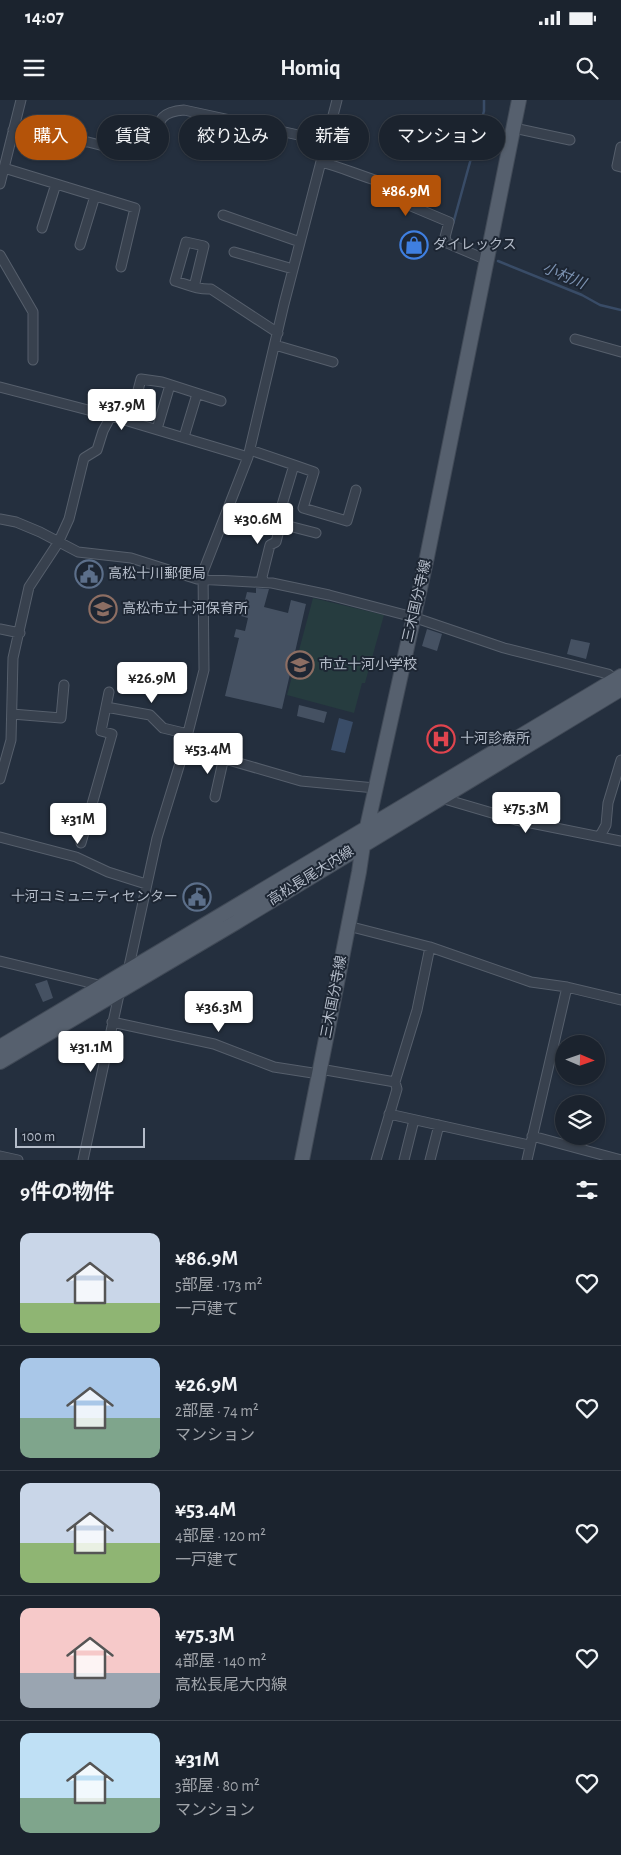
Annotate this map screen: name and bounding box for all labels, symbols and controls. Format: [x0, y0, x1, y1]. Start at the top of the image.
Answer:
text: 14:07 [25, 8, 64, 27]
icon: menu [20, 54, 48, 82]
icon: search [573, 54, 601, 82]
text: Homiq [280, 57, 341, 79]
chip: 購入 [15, 115, 87, 160]
chip: 賃貸 [97, 115, 169, 160]
chip: 絞り込み [179, 115, 287, 160]
chip: 新着 [297, 115, 369, 160]
chip: マンション [379, 115, 505, 160]
pin: ¥86.9M [365, 174, 447, 217]
text: ¥86.9M [382, 183, 430, 199]
shop icon: ダイレックス [399, 230, 429, 260]
place label: ダイレックス [433, 237, 517, 252]
water label: 小村川 [540, 259, 590, 292]
pin: ¥37.9M [81, 388, 163, 431]
text: ¥37.9M [99, 397, 145, 413]
pin: ¥30.6M [217, 502, 299, 545]
text: ¥30.6M [234, 511, 282, 527]
street label: 三木国分寺線 [400, 558, 433, 643]
public building icon: 高松十川郵便局 [74, 559, 104, 589]
place label: 高松十川郵便局 [108, 566, 206, 581]
school or university icon: 高松市立十河保育所 [88, 594, 118, 624]
place label: 高松市立十河保育所 [122, 601, 248, 616]
school or university icon: 市立十河小学校 [285, 650, 315, 680]
place label: 市立十河小学校 [319, 657, 417, 672]
pin: ¥26.9M [111, 662, 193, 704]
text: ¥26.9M [128, 670, 176, 686]
hospital icon: 十河診療所 [426, 724, 456, 754]
place label: 十河診療所 [460, 731, 530, 746]
pin: ¥53.4M [167, 732, 249, 775]
text: ¥53.4M [185, 741, 231, 757]
pin: ¥75.3M [485, 792, 567, 834]
text: ¥75.3M [503, 800, 549, 816]
pin: ¥31M [48, 802, 108, 845]
text: ¥31M [61, 811, 95, 827]
street label: 高松長尾大内線 [265, 843, 356, 908]
public building icon: 十河コミュニティセンター [182, 882, 212, 912]
place label: 十河コミュニティセンター [11, 889, 178, 904]
street label: 三木国分寺線 [318, 954, 349, 1040]
pin: ¥36.3M [178, 990, 260, 1033]
text: ¥36.3M [196, 999, 242, 1015]
pin: ¥31.1M [50, 1030, 132, 1073]
north arrow [555, 1035, 605, 1085]
map controls [555, 1035, 605, 1145]
text: ¥31.1M [69, 1039, 113, 1055]
button: layers [555, 1095, 605, 1145]
scale bar [15, 1125, 145, 1148]
text: 100 m [22, 1130, 55, 1144]
icon: filters [573, 1176, 601, 1204]
text: 9件の物件 [20, 1182, 114, 1203]
text: ¥86.9M [175, 1248, 238, 1269]
icon: home [60, 1253, 120, 1313]
icon: heart [573, 1269, 601, 1297]
text: 5部屋 · 173 m² [175, 1277, 262, 1293]
text: 一戸建て [175, 1301, 239, 1317]
text: ¥26.9M [175, 1374, 238, 1395]
icon: home [60, 1378, 120, 1438]
icon: heart [573, 1394, 601, 1422]
text: 2部屋 · 74 m² [175, 1403, 259, 1419]
text: マンション [175, 1427, 255, 1443]
text: ¥53.4M [175, 1499, 236, 1520]
icon: home [60, 1503, 120, 1563]
icon: heart [573, 1519, 601, 1547]
text: 4部屋 · 120 m² [175, 1528, 266, 1544]
text: 一戸建て [175, 1552, 239, 1568]
text: ¥75.3M [175, 1624, 235, 1645]
icon: home [60, 1628, 120, 1688]
icon: heart [573, 1644, 601, 1672]
text: 4部屋 · 140 m² [175, 1653, 266, 1669]
text: 高松長尾大内線 [175, 1677, 287, 1693]
text: ¥31M [175, 1749, 219, 1770]
icon: home [60, 1753, 120, 1813]
icon: heart [573, 1769, 601, 1797]
text: 3部屋 · 80 m² [175, 1778, 260, 1794]
text: マンション [175, 1802, 255, 1818]

